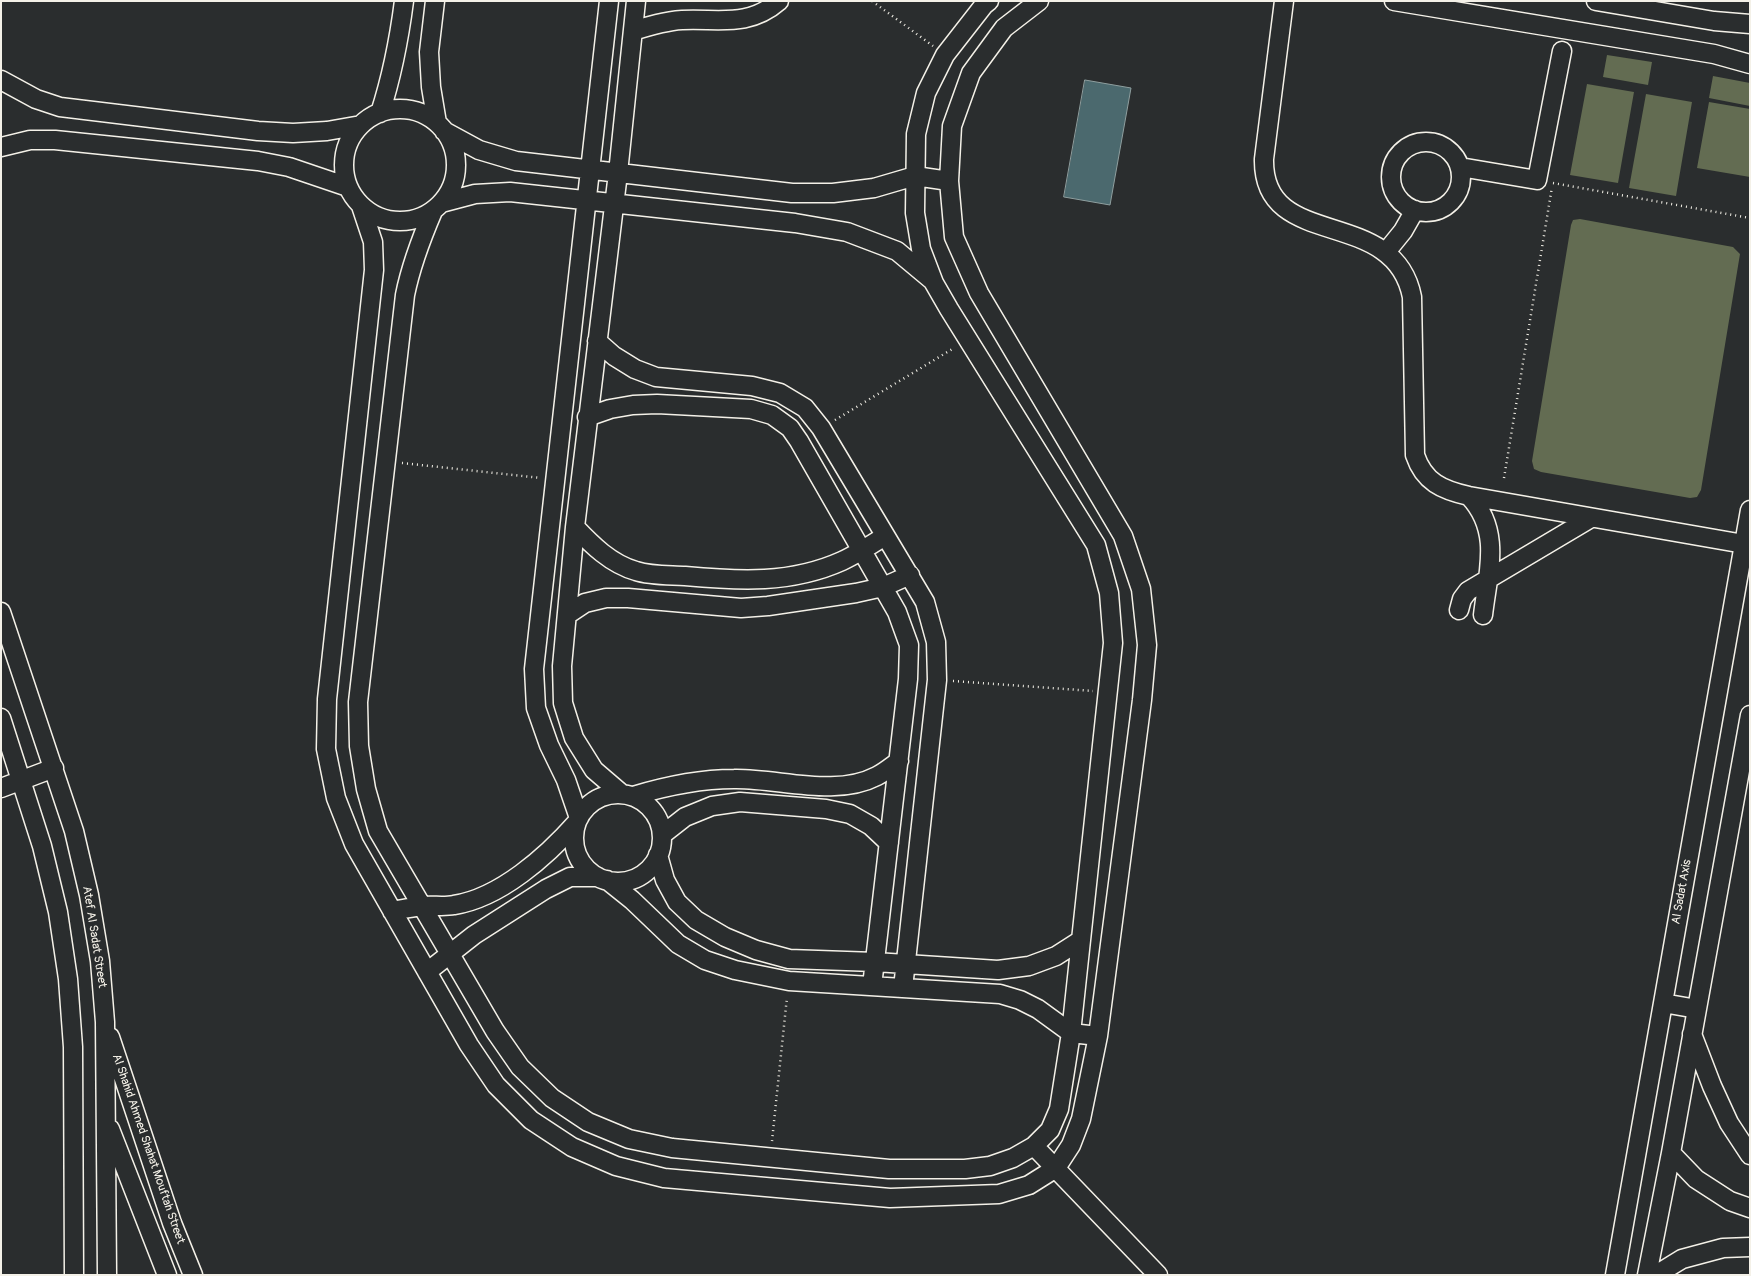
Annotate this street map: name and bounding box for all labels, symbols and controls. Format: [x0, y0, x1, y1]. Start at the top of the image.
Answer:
street label: Al Sadat Axis [1669, 858, 1695, 926]
street label: Atef Al Sadat Street [79, 885, 109, 989]
street label: Al Shahid Ahmed Shahat Mouftah Street [109, 1052, 187, 1246]

